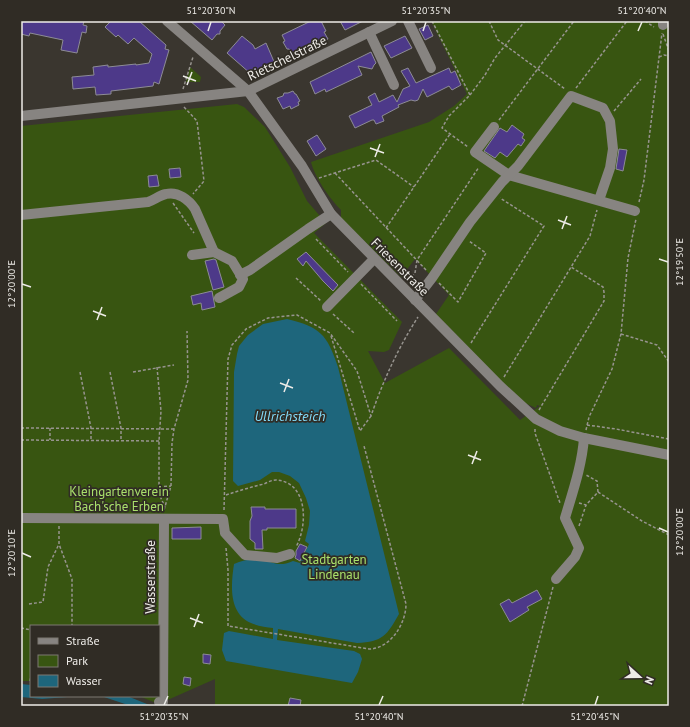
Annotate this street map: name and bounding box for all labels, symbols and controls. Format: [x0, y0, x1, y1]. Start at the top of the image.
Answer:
text: 51°20'30"N [186, 4, 236, 17]
text: 51°20'35"N [401, 4, 451, 17]
text: 51°20'40"N [617, 4, 667, 17]
street label: Rietschelstraße [245, 31, 329, 85]
street label: Friesenstraße [367, 234, 433, 300]
text: 12°19'50"E [673, 238, 686, 286]
text: 12°20'00"E [5, 260, 18, 308]
water label: Ullrichsteich [254, 407, 326, 425]
park label: Kleingartenverein Bach'sche Erben [69, 483, 169, 515]
text: 12°20'00"E [673, 508, 686, 556]
text: 12°20'10"E [5, 529, 18, 577]
street label: Wasserstraße [142, 540, 159, 614]
park label: Stadtgarten Lindenau [301, 551, 367, 583]
legend [30, 625, 160, 697]
text: Straße [66, 633, 100, 648]
text: Park [66, 653, 88, 668]
north arrow [620, 657, 660, 697]
text: Wasser [66, 673, 102, 688]
text: N [642, 675, 657, 686]
text: 51°20'35"N [139, 710, 189, 723]
text: 51°20'40"N [354, 710, 404, 723]
text: 51°20'45"N [570, 710, 620, 723]

